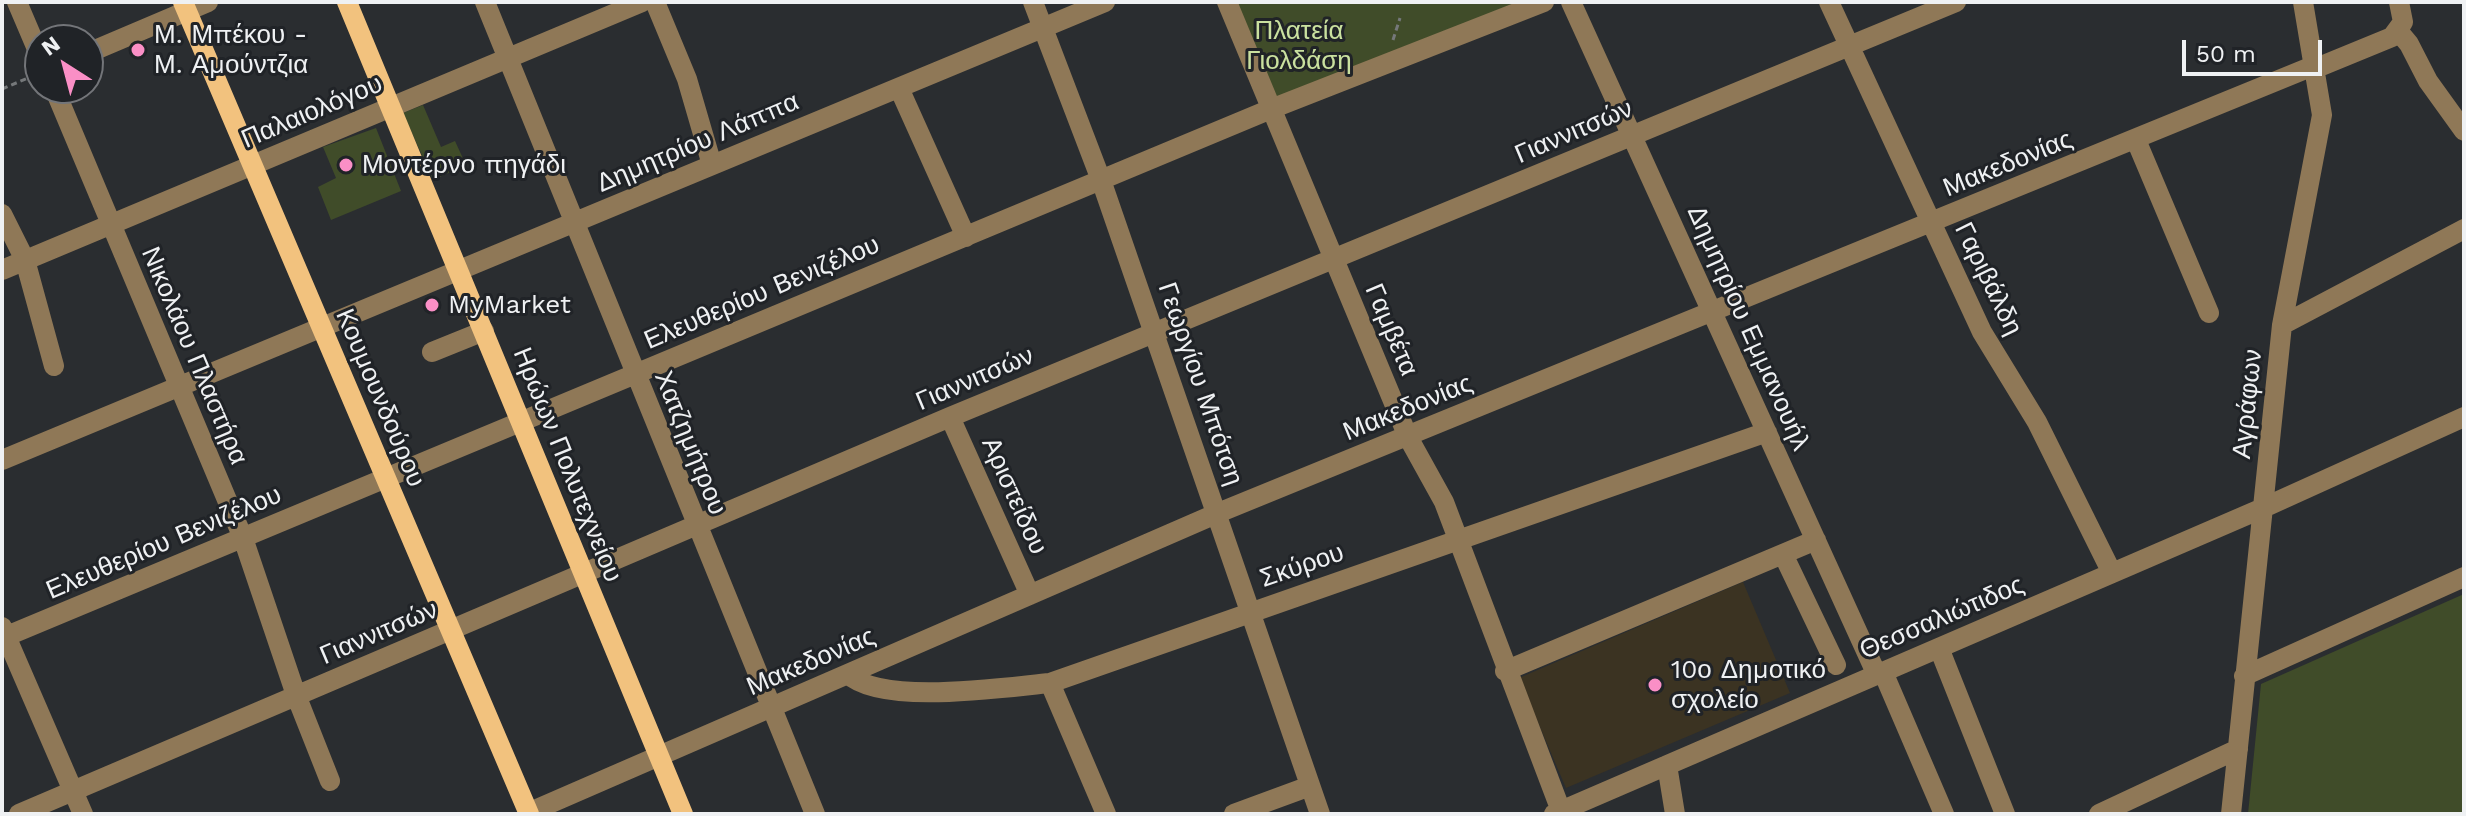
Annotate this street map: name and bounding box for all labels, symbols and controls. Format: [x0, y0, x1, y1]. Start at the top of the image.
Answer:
park label: Πλατεία Γιολδάση [1246, 15, 1352, 76]
place label: Μ. Μπέκου - Μ. Αμούντζια [154, 19, 308, 80]
north arrow [24, 24, 104, 104]
scale bar [2186, 24, 2326, 74]
text: N [37, 31, 65, 61]
text: 50 m [2196, 40, 2256, 68]
marker: Μ. Μπέκου - Μ. Αμούντζια [129, 41, 147, 59]
street label: Παλαιολόγου [237, 68, 387, 156]
street label: Δημητρίου Λάππα [592, 86, 804, 200]
street label: Γιαννιτσών [1510, 93, 1638, 171]
street label: Μακεδονίας [1939, 124, 2077, 204]
place label: Μοντέρνο πηγάδι [362, 149, 566, 181]
marker: Μοντέρνο πηγάδι [337, 156, 355, 174]
street label: Δημητρίου Εμμανουήλ [1680, 201, 1816, 455]
street label: Γαριβάλδη [1947, 218, 2029, 340]
street label: Ελευθερίου Βενιζέλου [640, 229, 884, 357]
street label: Νικολάου Πλαστήρα [134, 242, 254, 470]
street label: Γεωργίου Μπότση [1151, 278, 1249, 490]
street label: Γαμβέτα [1358, 279, 1424, 381]
place label: MyMarket [448, 289, 571, 321]
marker: MyMarket [423, 296, 441, 314]
street label: Κουμουνδούρου [328, 304, 432, 492]
street label: Γιαννιτσών [911, 340, 1039, 418]
street label: Ηρώων Πολυτεχνείου [506, 343, 628, 587]
street label: Αγράφων [2227, 348, 2269, 460]
street label: Χατζημήτρου [647, 367, 733, 519]
street label: Μακεδονίας [1339, 368, 1477, 448]
street label: Αριστείδου [974, 433, 1054, 559]
street label: Ελευθερίου Βενιζέλου [42, 479, 286, 607]
street label: Σκύρου [1256, 537, 1348, 595]
street label: Θεσσαλιώτιδος [1855, 569, 2029, 667]
street label: Γιαννιτσών [315, 594, 443, 672]
street label: Μακεδονίας [742, 621, 880, 703]
place label: 10ο Δημοτικό σχολείο [1671, 654, 1826, 716]
marker: 10ο Δημοτικό σχολείο [1646, 676, 1664, 694]

